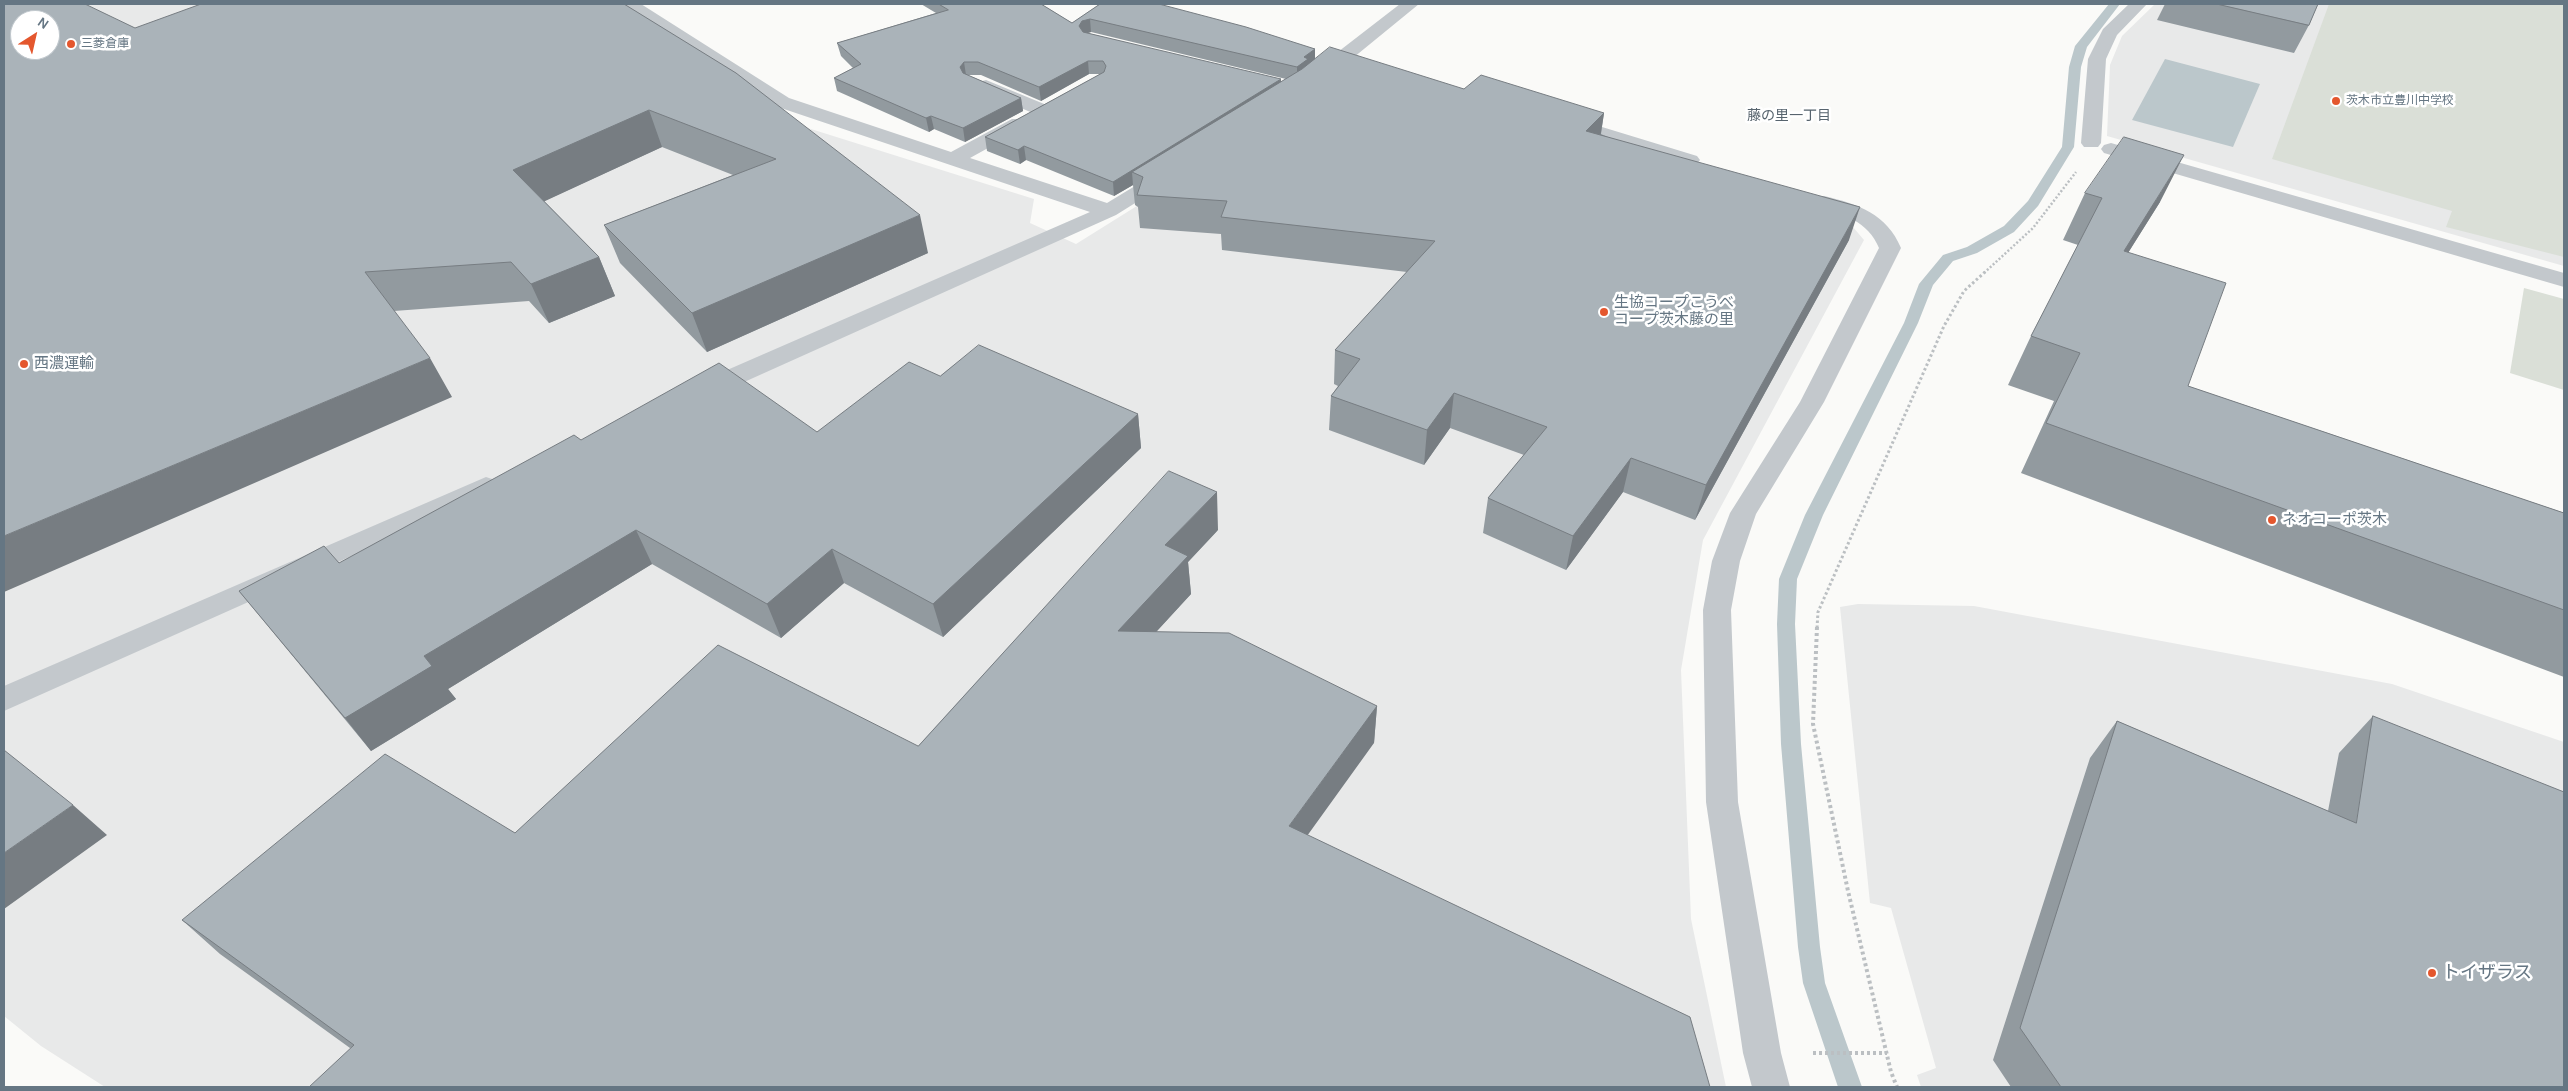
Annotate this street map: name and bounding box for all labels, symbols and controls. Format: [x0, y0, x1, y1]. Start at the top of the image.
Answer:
north arrow [10, 10, 60, 60]
text: N [34, 13, 52, 33]
place label: 三菱倉庫 [81, 37, 129, 51]
marker: 三菱倉庫 [65, 38, 77, 50]
place label: 茨木市立豊川中学校 [2346, 94, 2454, 108]
marker: 茨木市立豊川中学校 [2330, 95, 2342, 107]
district label: 藤の里一丁目 [1747, 108, 1831, 124]
place label: 生協コープこうべ コープ茨木藤の里 [1614, 294, 1734, 329]
marker: 生協コープこうべ コープ茨木藤の里 [1598, 306, 1610, 318]
place label: 西濃運輸 [34, 355, 94, 373]
marker: 西濃運輸 [18, 358, 30, 370]
place label: ネオコーポ茨木 [2282, 511, 2387, 529]
marker: ネオコーポ茨木 [2266, 514, 2278, 526]
place label: トイザラス [2442, 962, 2532, 984]
marker: トイザラス [2426, 967, 2438, 979]

